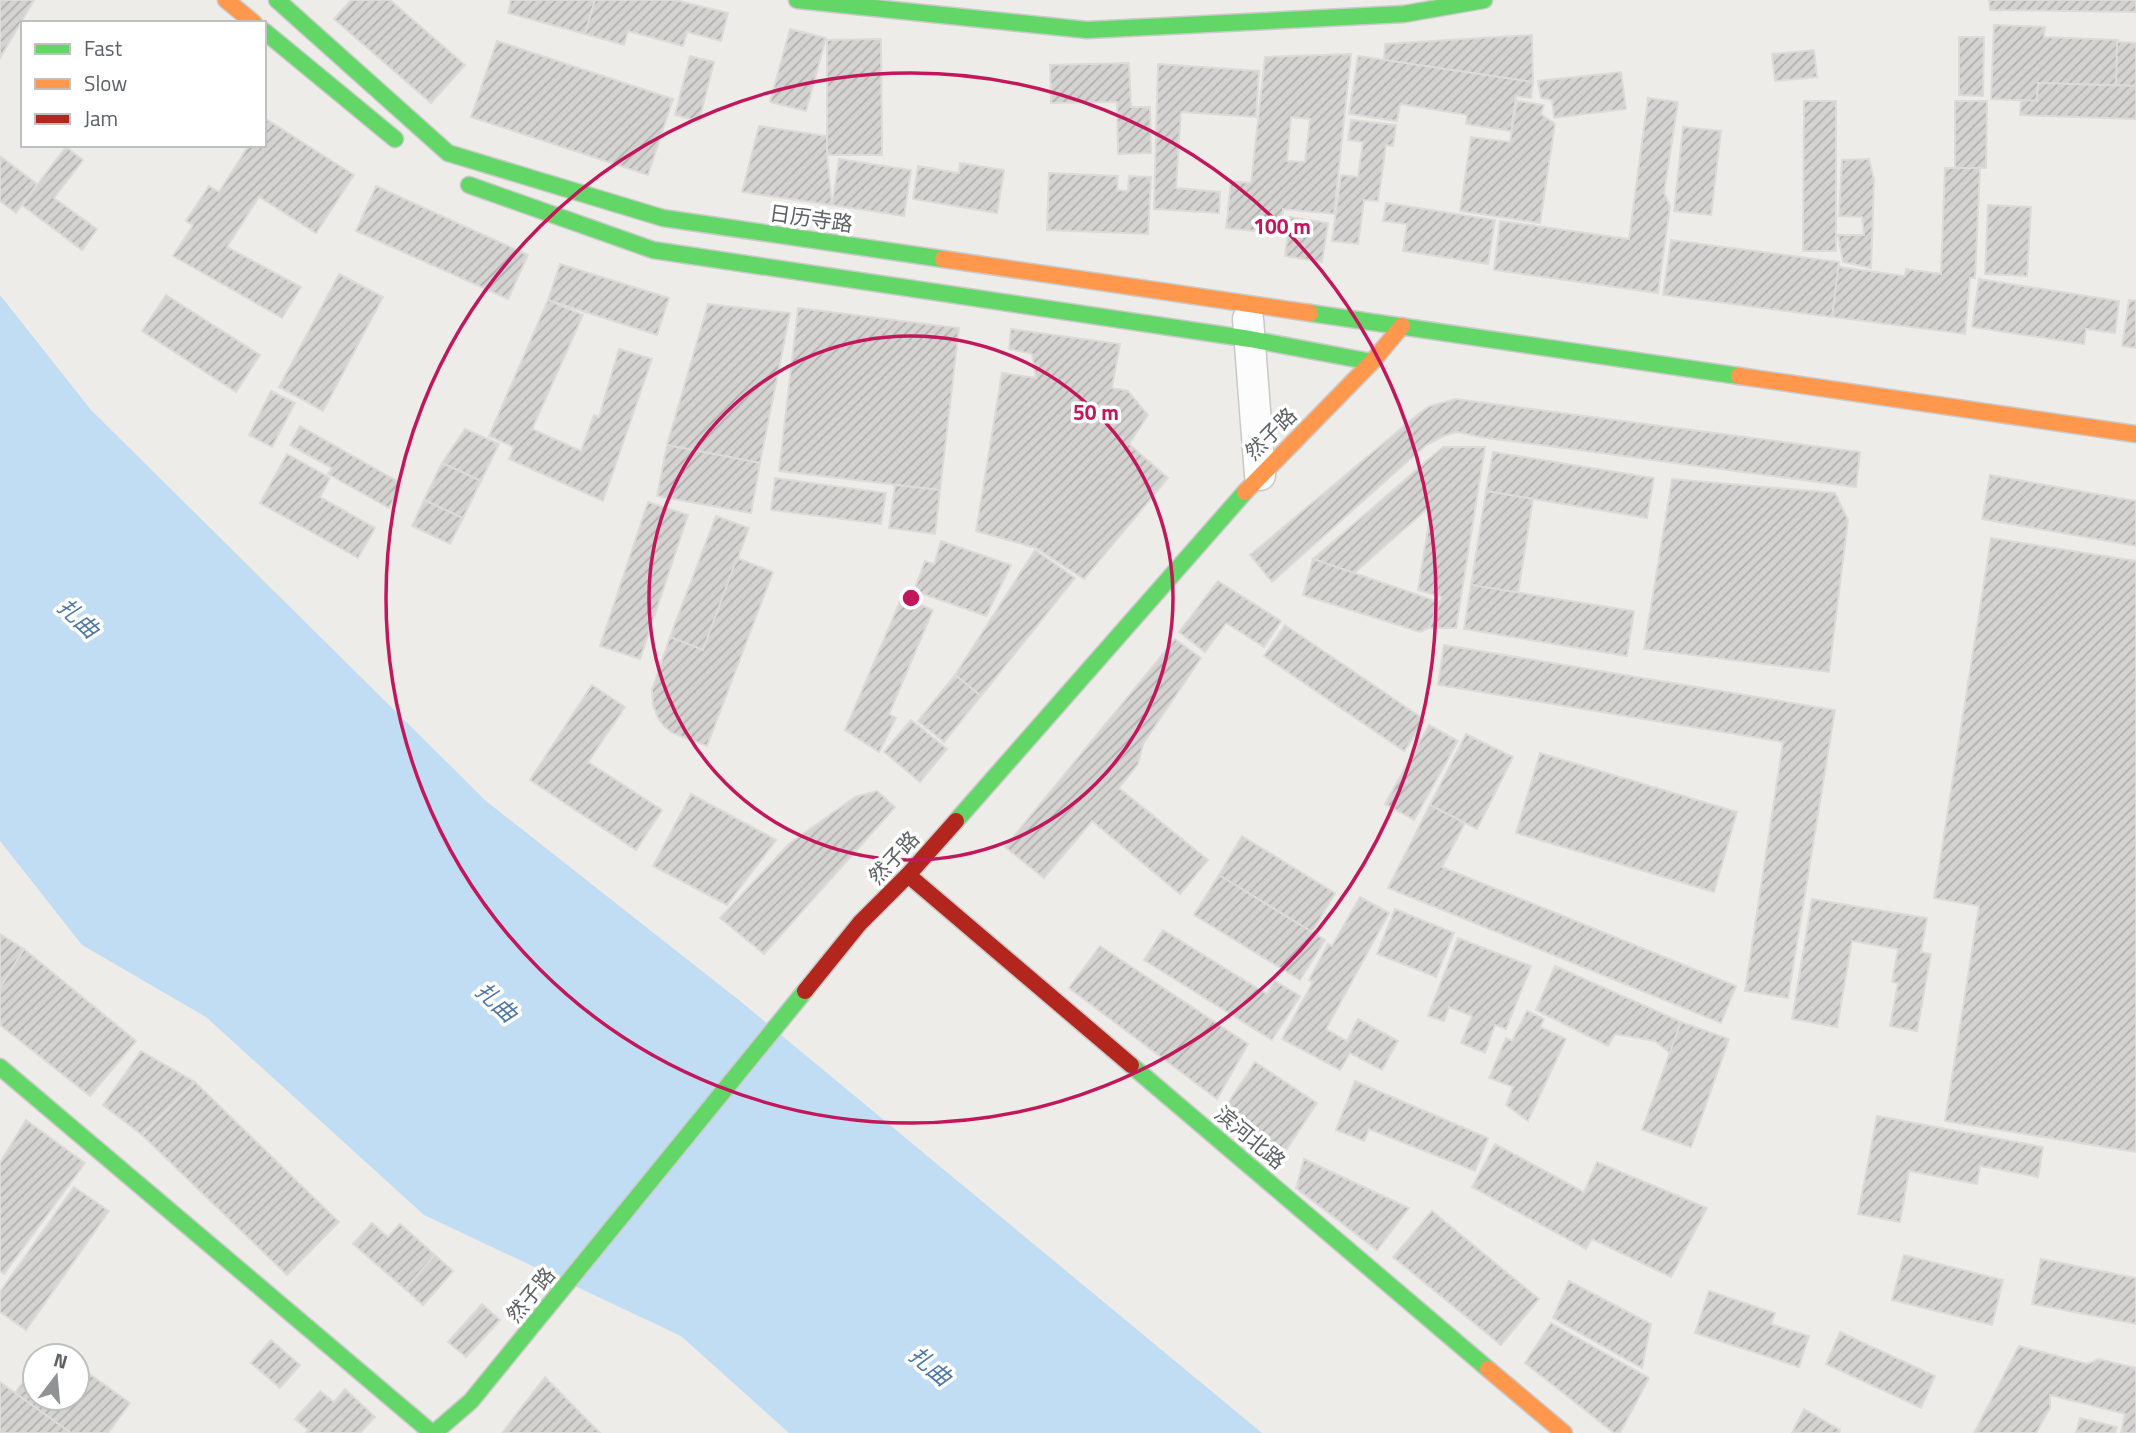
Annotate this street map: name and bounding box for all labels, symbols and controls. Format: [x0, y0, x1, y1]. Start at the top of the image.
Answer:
legend [21, 21, 266, 147]
text: Fast [84, 32, 123, 64]
text: Slow [84, 67, 127, 99]
text: Jam [84, 102, 118, 134]
street label: 日历寺路 [767, 196, 855, 240]
text: 100 m [1253, 210, 1311, 242]
text: 50 m [1073, 396, 1119, 428]
street label: 然子路 [1237, 400, 1304, 467]
centre of rings [899, 586, 923, 610]
water label: 扎曲 [50, 589, 109, 647]
street label: 然子路 [860, 823, 926, 891]
water label: 扎曲 [468, 973, 527, 1031]
street label: 滨河北路 [1208, 1098, 1293, 1176]
street label: 然子路 [498, 1260, 562, 1329]
water label: 扎曲 [901, 1337, 961, 1395]
north arrow [21, 1342, 91, 1412]
text: N [50, 1344, 71, 1376]

